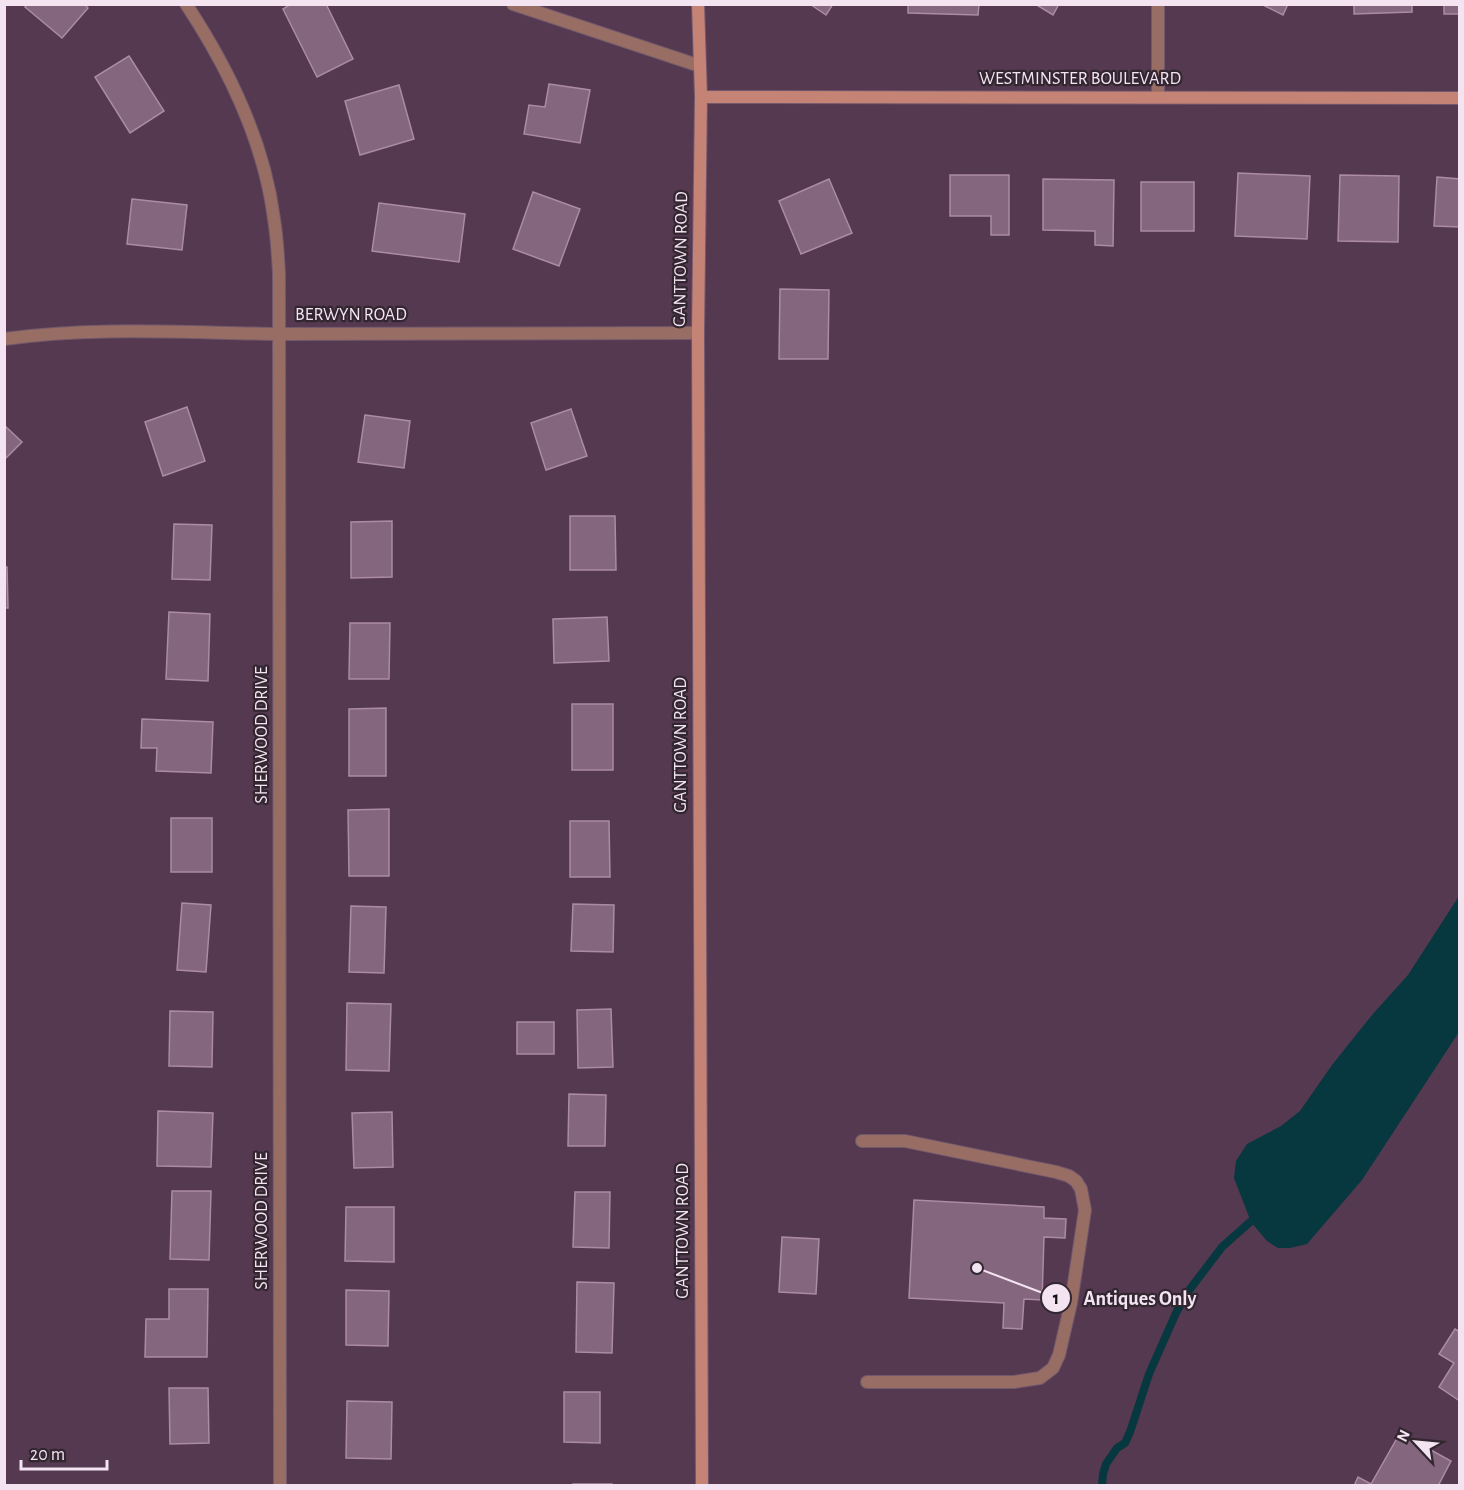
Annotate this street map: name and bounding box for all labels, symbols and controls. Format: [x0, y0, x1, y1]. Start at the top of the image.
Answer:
street label: WESTMINSTER BOULEVARD [979, 70, 1181, 88]
street label: GANTTOWN ROAD [671, 191, 691, 327]
street label: BERWYN ROAD [295, 306, 407, 324]
street label: SHERWOOD DRIVE [253, 666, 271, 804]
street label: GANTTOWN ROAD [672, 677, 690, 813]
street label: SHERWOOD DRIVE [253, 1152, 271, 1290]
street label: GANTTOWN ROAD [674, 1163, 692, 1299]
callout: Antiques Only [1041, 1279, 1208, 1317]
text: Antiques Only [1084, 1289, 1197, 1309]
text: 1 [1053, 1290, 1059, 1308]
north arrow [1386, 1412, 1446, 1472]
text: N [1394, 1427, 1413, 1444]
scale bar [21, 1433, 106, 1471]
text: 20 m [30, 1446, 65, 1464]

